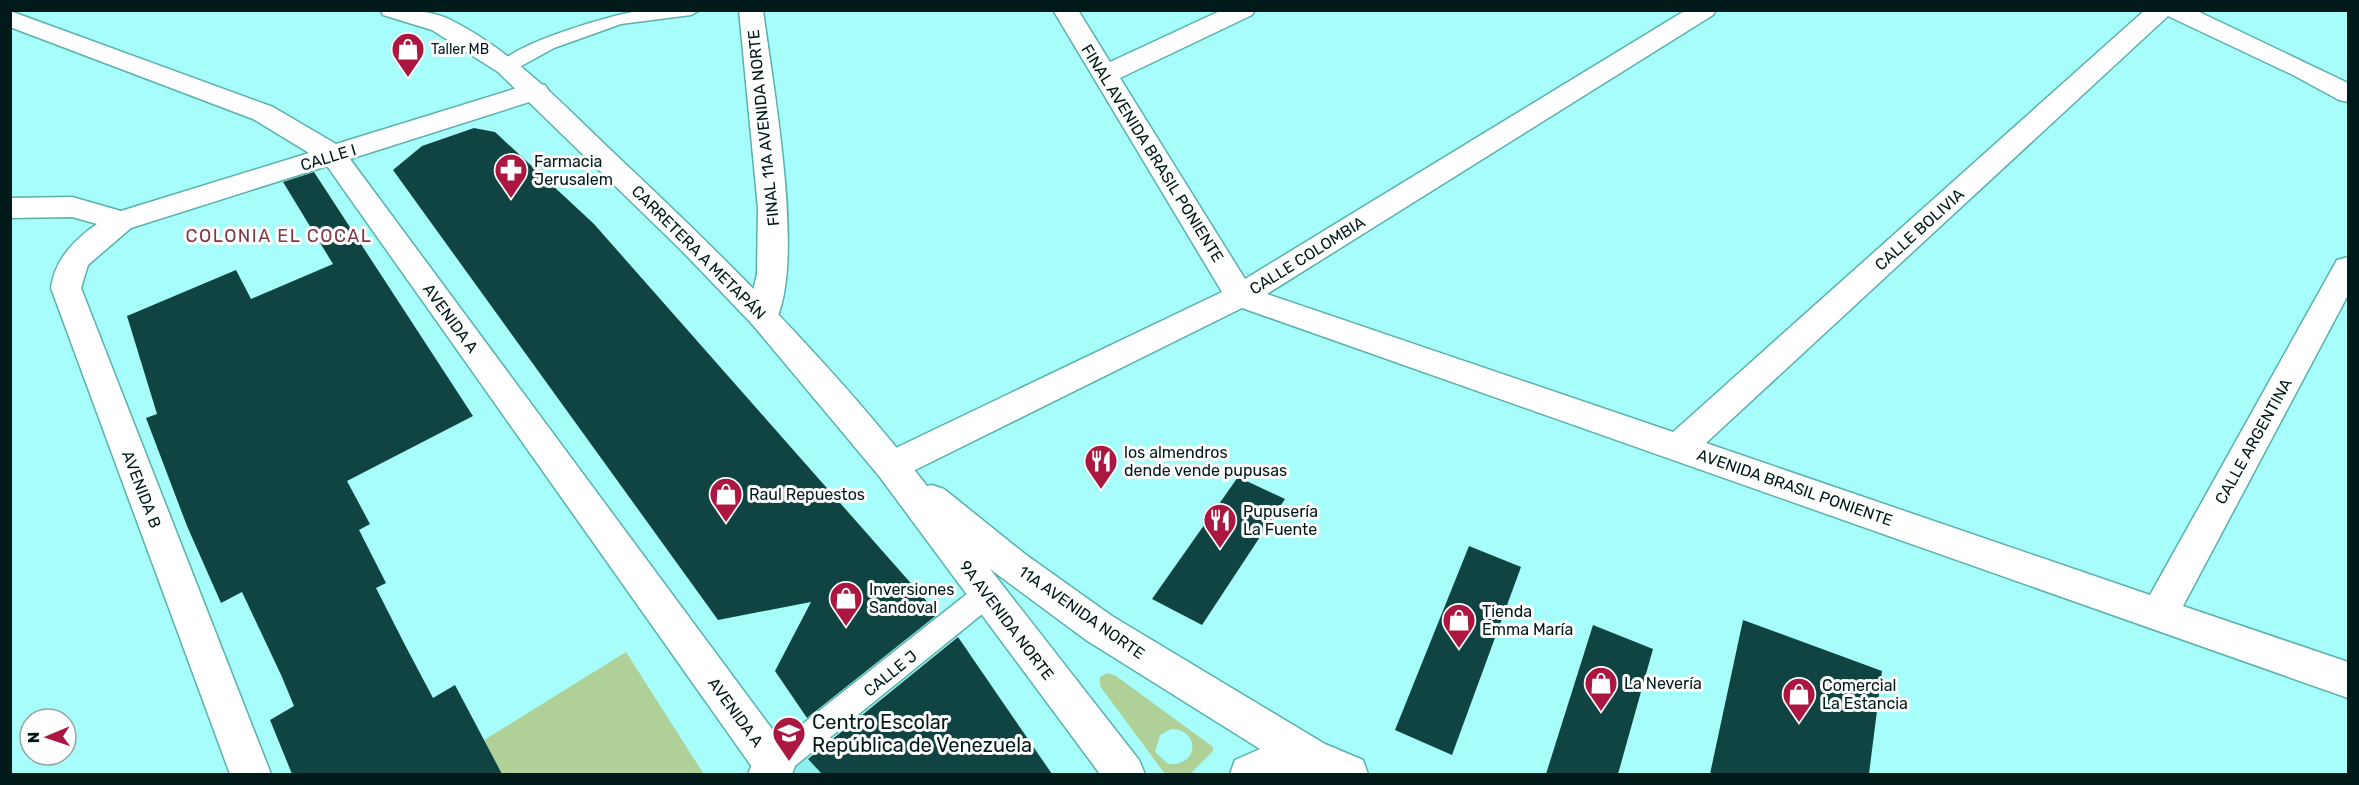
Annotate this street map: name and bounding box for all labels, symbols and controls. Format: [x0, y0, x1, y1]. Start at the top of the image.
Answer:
street label: FINAL 11A AVENIDA NORTE [744, 29, 783, 227]
shop icon: Taller MB [390, 31, 426, 78]
place label: Taller MB [431, 41, 489, 58]
street label: FINAL AVENIDA BRASIL PONIENTE [1077, 41, 1228, 266]
street label: CALLE I [298, 140, 358, 175]
pharmacy icon: Farmacia Jerusalem [493, 152, 529, 199]
place label: Farmacia Jerusalem [534, 152, 613, 189]
street label: CARRETERA A METAPÁN [628, 181, 770, 323]
street label: CALLE BOLIVIA [1871, 184, 1968, 274]
street label: CALLE COLOMBIA [1246, 212, 1369, 299]
district label: COLONIA EL COCAL [186, 225, 372, 247]
street label: AVENIDA A [419, 280, 482, 357]
street label: CALLE ARGENTINA [2211, 375, 2296, 507]
restaurant icon: los almendros dende vende pupusas [1083, 443, 1119, 490]
place label: los almendros dende vende pupusas [1124, 443, 1287, 480]
street label: AVENIDA BRASIL PONIENTE [1695, 445, 1895, 530]
street label: AVENIDA B [118, 448, 165, 531]
shop icon: Raul Repuestos [708, 476, 744, 523]
place label: Raul Repuestos [749, 485, 865, 504]
restaurant icon: Pupusería La Fuente [1202, 502, 1238, 549]
place label: Pupusería La Fuente [1243, 502, 1318, 539]
street label: 9A AVENIDA NORTE [956, 557, 1058, 684]
street label: 11A AVENIDA NORTE [1015, 562, 1148, 663]
shop icon: Inversiones Sandoval [828, 580, 864, 627]
place label: Inversiones Sandoval [869, 580, 954, 617]
shop icon: Tienda Emma María [1441, 602, 1477, 649]
place label: Tienda Emma María [1482, 602, 1573, 639]
street label: CALLE J [860, 646, 921, 701]
shop icon: La Nevería [1583, 665, 1619, 712]
street label: AVENIDA A [704, 674, 767, 751]
place label: La Nevería [1624, 674, 1702, 693]
shop icon: Comercial La Estancia [1781, 676, 1817, 723]
place label: Comercial La Estancia [1822, 676, 1908, 713]
north arrow [18, 707, 78, 767]
place label: Centro Escolar República de Venezuela [812, 710, 1032, 757]
school or university icon: Centro Escolar República de Venezuela [771, 715, 807, 762]
text: N [24, 731, 43, 744]

